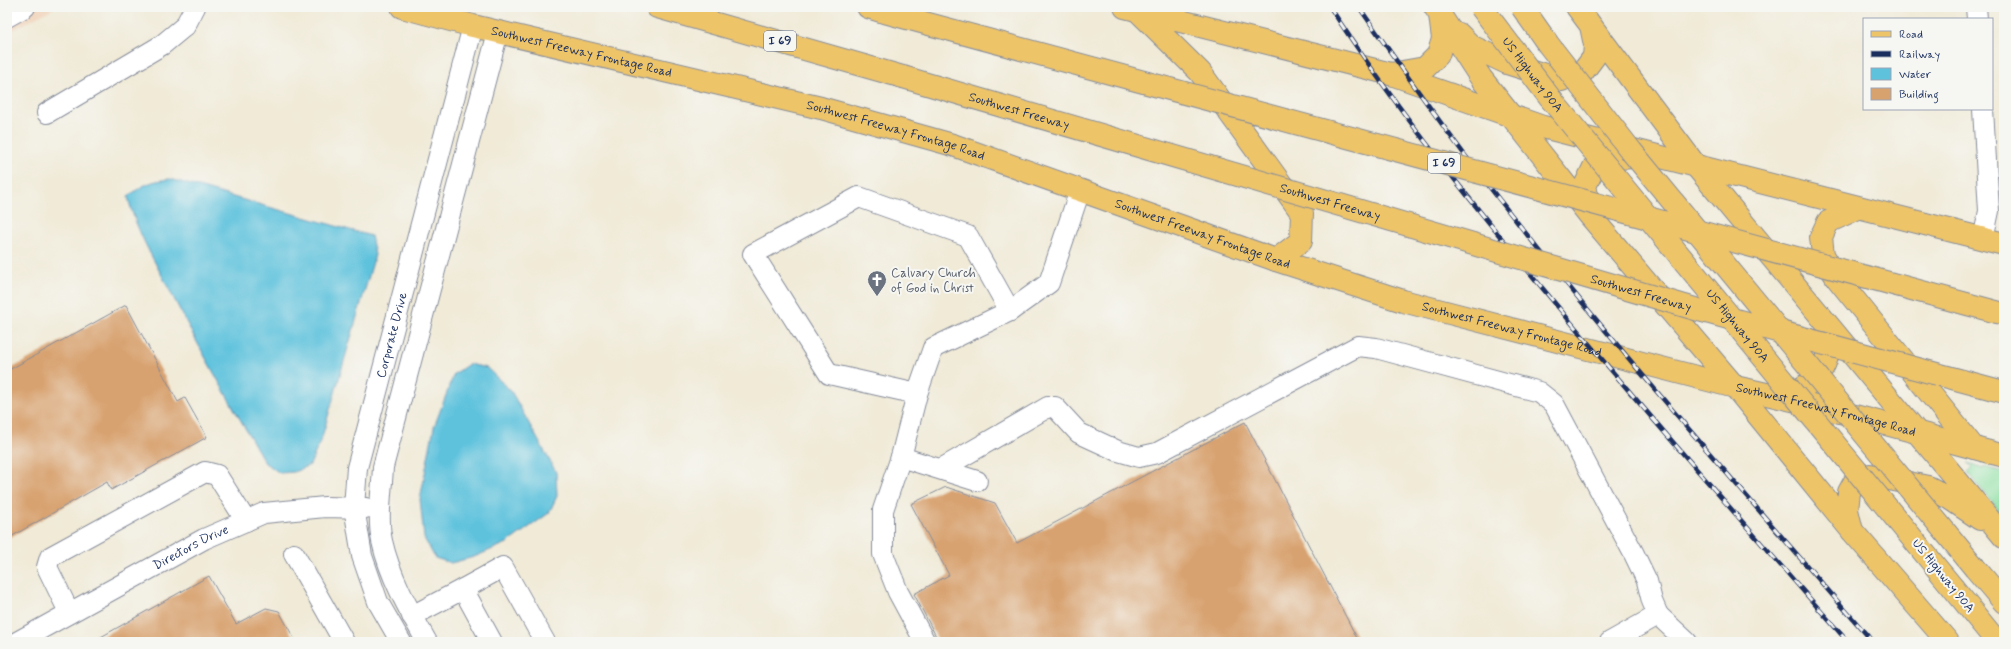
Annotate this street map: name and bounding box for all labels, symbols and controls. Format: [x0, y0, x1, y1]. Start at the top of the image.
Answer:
legend [1863, 18, 1993, 110]
street label: Southwest Freeway Frontage Road [489, 22, 674, 81]
text: Road [1899, 27, 1923, 43]
road number: I 69 [764, 31, 796, 51]
street label: US Highway 90A [1498, 33, 1567, 116]
text: Railway [1899, 47, 1941, 63]
text: Water [1899, 67, 1931, 83]
text: Building [1899, 87, 1939, 104]
street label: Southwest Freeway [967, 88, 1072, 134]
street label: Southwest Freeway Frontage Road [805, 96, 987, 164]
road number: I 69 [1428, 153, 1460, 173]
street label: Southwest Freeway [1278, 179, 1382, 225]
street label: Southwest Freeway Frontage Road [1112, 195, 1293, 273]
place label: Calvary Church of God in Christ [891, 265, 976, 297]
church icon: Calvary Church of God in Christ [866, 269, 888, 297]
street label: Southwest Freeway [1589, 270, 1693, 316]
street label: US Highway 90A [1702, 285, 1773, 366]
street label: Corporate Drive [372, 290, 411, 380]
street label: Southwest Freeway Frontage Road [1420, 298, 1604, 361]
street label: Southwest Freeway Frontage Road [1734, 379, 1918, 440]
street label: Directors Drive [150, 521, 231, 574]
street label: US Highway 90A [1907, 535, 1978, 617]

